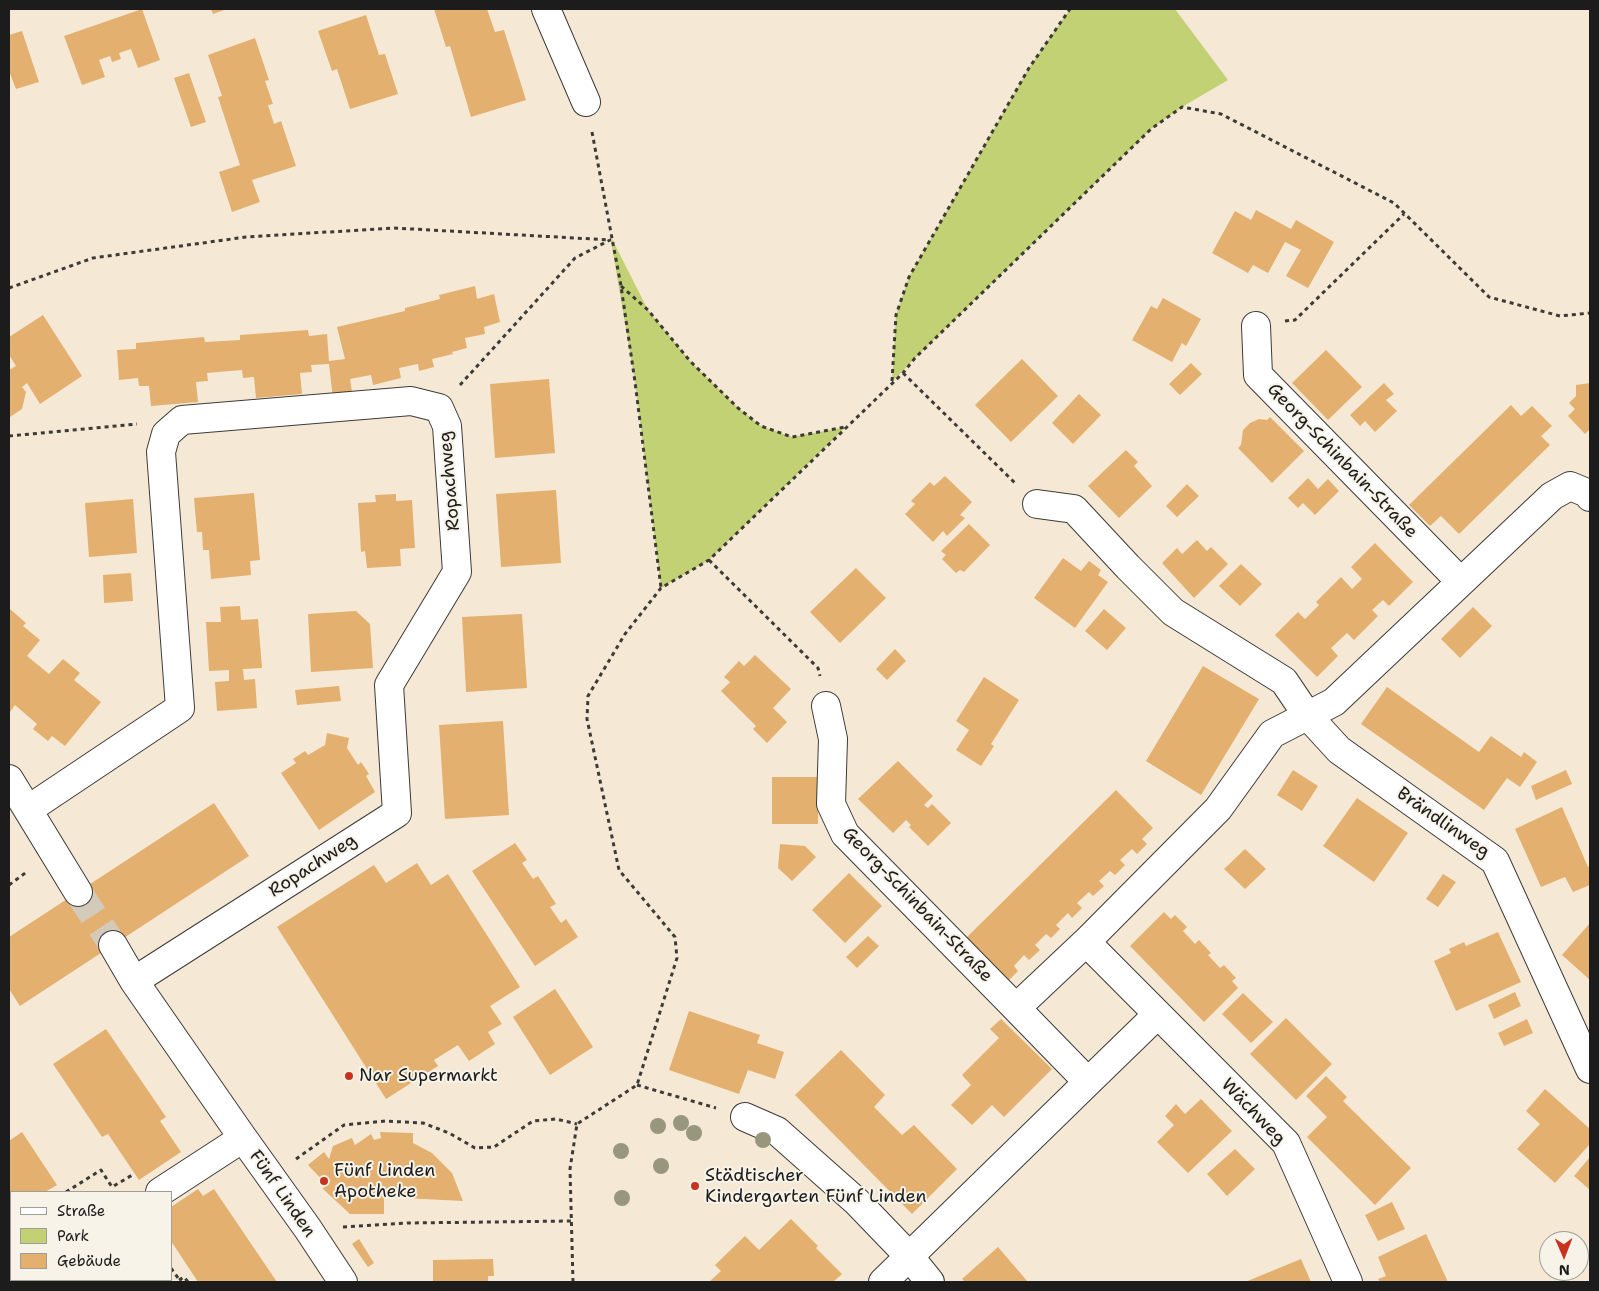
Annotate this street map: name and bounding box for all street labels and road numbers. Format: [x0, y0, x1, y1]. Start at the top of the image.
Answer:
street label: Georg-Schinbain-Straße [1262, 379, 1422, 543]
street label: Ropachweg [435, 430, 465, 532]
street label: Brändlinweg [1392, 783, 1494, 863]
street label: Georg-Schinbain-Straße [837, 823, 997, 987]
street label: Ropachweg [265, 830, 361, 902]
street label: Wächweg [1216, 1074, 1290, 1150]
street label: Fünf Linden [244, 1146, 320, 1242]

